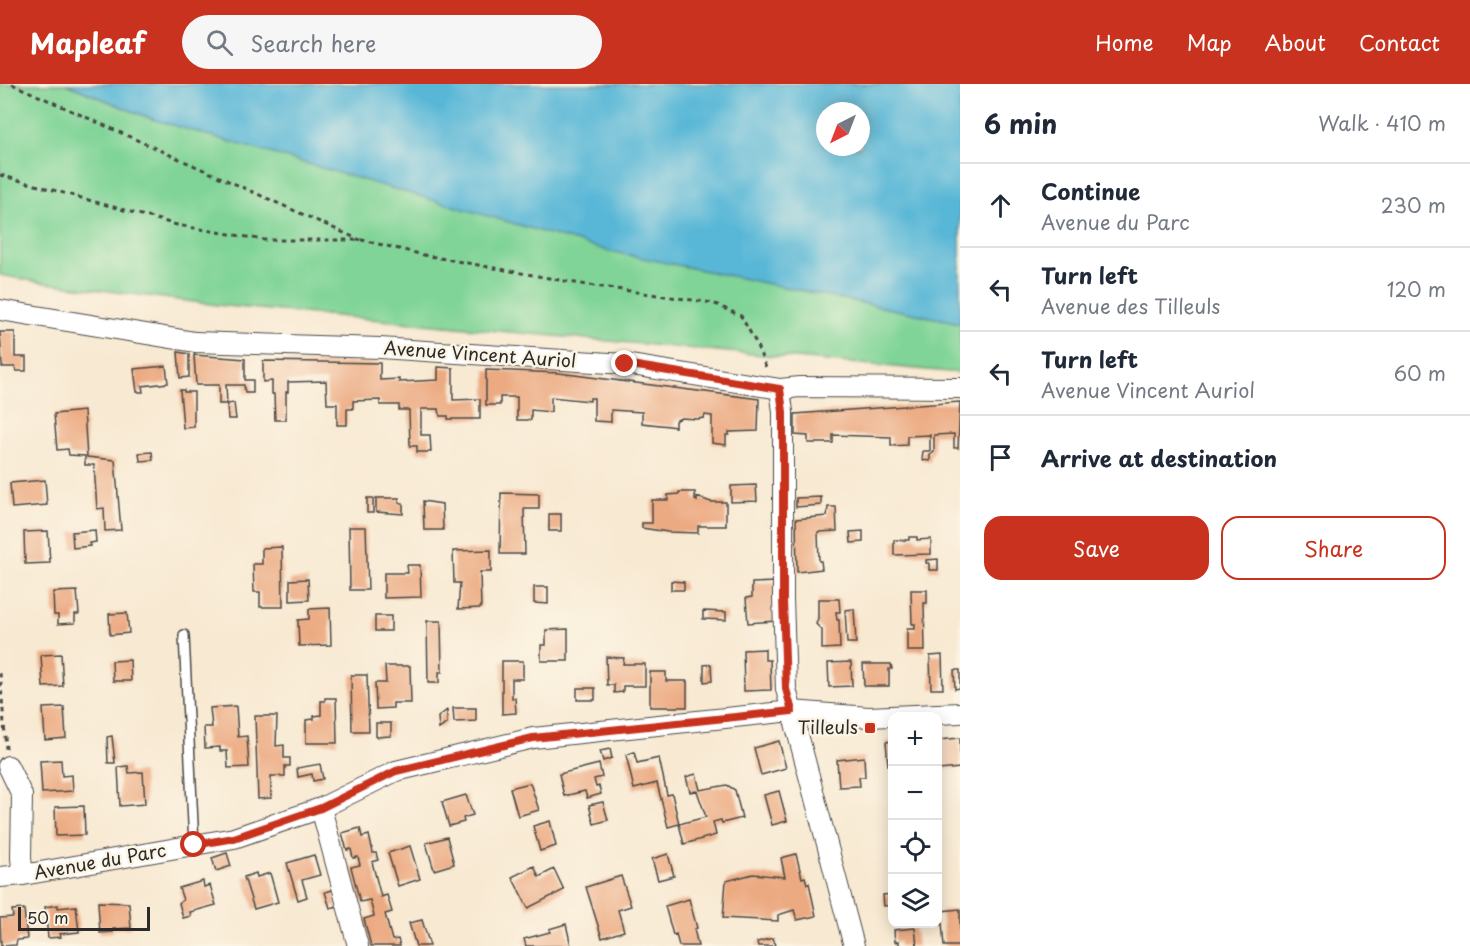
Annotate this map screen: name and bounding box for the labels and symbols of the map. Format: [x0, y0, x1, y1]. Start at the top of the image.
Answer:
north arrow [816, 102, 870, 156]
street label: Avenue Vincent Auriol [383, 333, 577, 374]
route end [611, 350, 637, 376]
place label: Tilleuls [798, 713, 858, 740]
marker: Tilleuls [863, 721, 877, 735]
route start [180, 831, 206, 857]
street label: Avenue du Parc [32, 836, 168, 885]
scale bar [18, 904, 150, 932]

